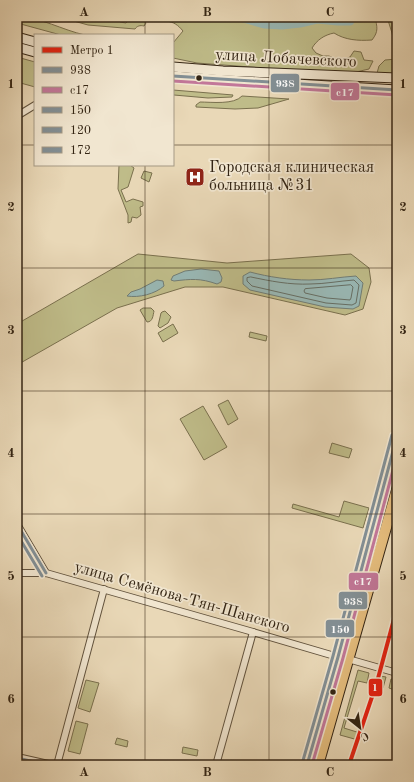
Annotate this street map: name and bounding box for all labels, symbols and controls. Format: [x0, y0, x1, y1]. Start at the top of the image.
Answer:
text: A [79, 6, 89, 19]
text: B [202, 6, 212, 19]
text: C [326, 6, 334, 19]
legend [34, 34, 174, 166]
text: Метро 1 [70, 45, 114, 57]
street label: улица Лобачевского [215, 47, 357, 71]
text: 938 [70, 65, 91, 77]
unlabelled marker [194, 73, 204, 83]
line badge: 938 [270, 73, 300, 93]
text: 1 [7, 78, 15, 91]
text: 1 [399, 78, 407, 91]
text: 938 [275, 79, 295, 90]
line badge: с17 [330, 82, 360, 101]
text: с17 [70, 85, 89, 97]
text: с17 [336, 88, 354, 99]
text: 150 [70, 104, 91, 117]
text: 120 [70, 125, 91, 137]
text: 172 [70, 145, 91, 157]
place label: Городская клиническая больница №31 [209, 160, 374, 194]
hospital icon: Городская клиническая больница №31 [184, 166, 206, 188]
text: 2 [7, 201, 15, 214]
text: 2 [399, 201, 407, 214]
text: 3 [7, 324, 15, 337]
text: 3 [399, 324, 407, 337]
text: 4 [7, 447, 15, 460]
text: 4 [399, 447, 407, 460]
street label: улица Семёнова-Тян-Шанского [72, 559, 292, 637]
text: 5 [7, 570, 15, 583]
text: 5 [399, 570, 407, 583]
line badge: с17 [348, 572, 379, 591]
text: с17 [354, 577, 372, 588]
line badge: 938 [338, 591, 368, 610]
text: 938 [343, 597, 363, 608]
line badge: 150 [325, 619, 355, 638]
text: 150 [330, 625, 350, 636]
line badge: 1 [368, 678, 383, 697]
text: 1 [372, 683, 378, 694]
unlabelled marker [328, 687, 338, 697]
text: 6 [7, 693, 15, 706]
text: 6 [399, 693, 407, 706]
north arrow [340, 708, 380, 748]
text: С [358, 729, 370, 742]
text: A [79, 766, 89, 779]
text: B [202, 766, 212, 779]
text: C [326, 766, 334, 779]

